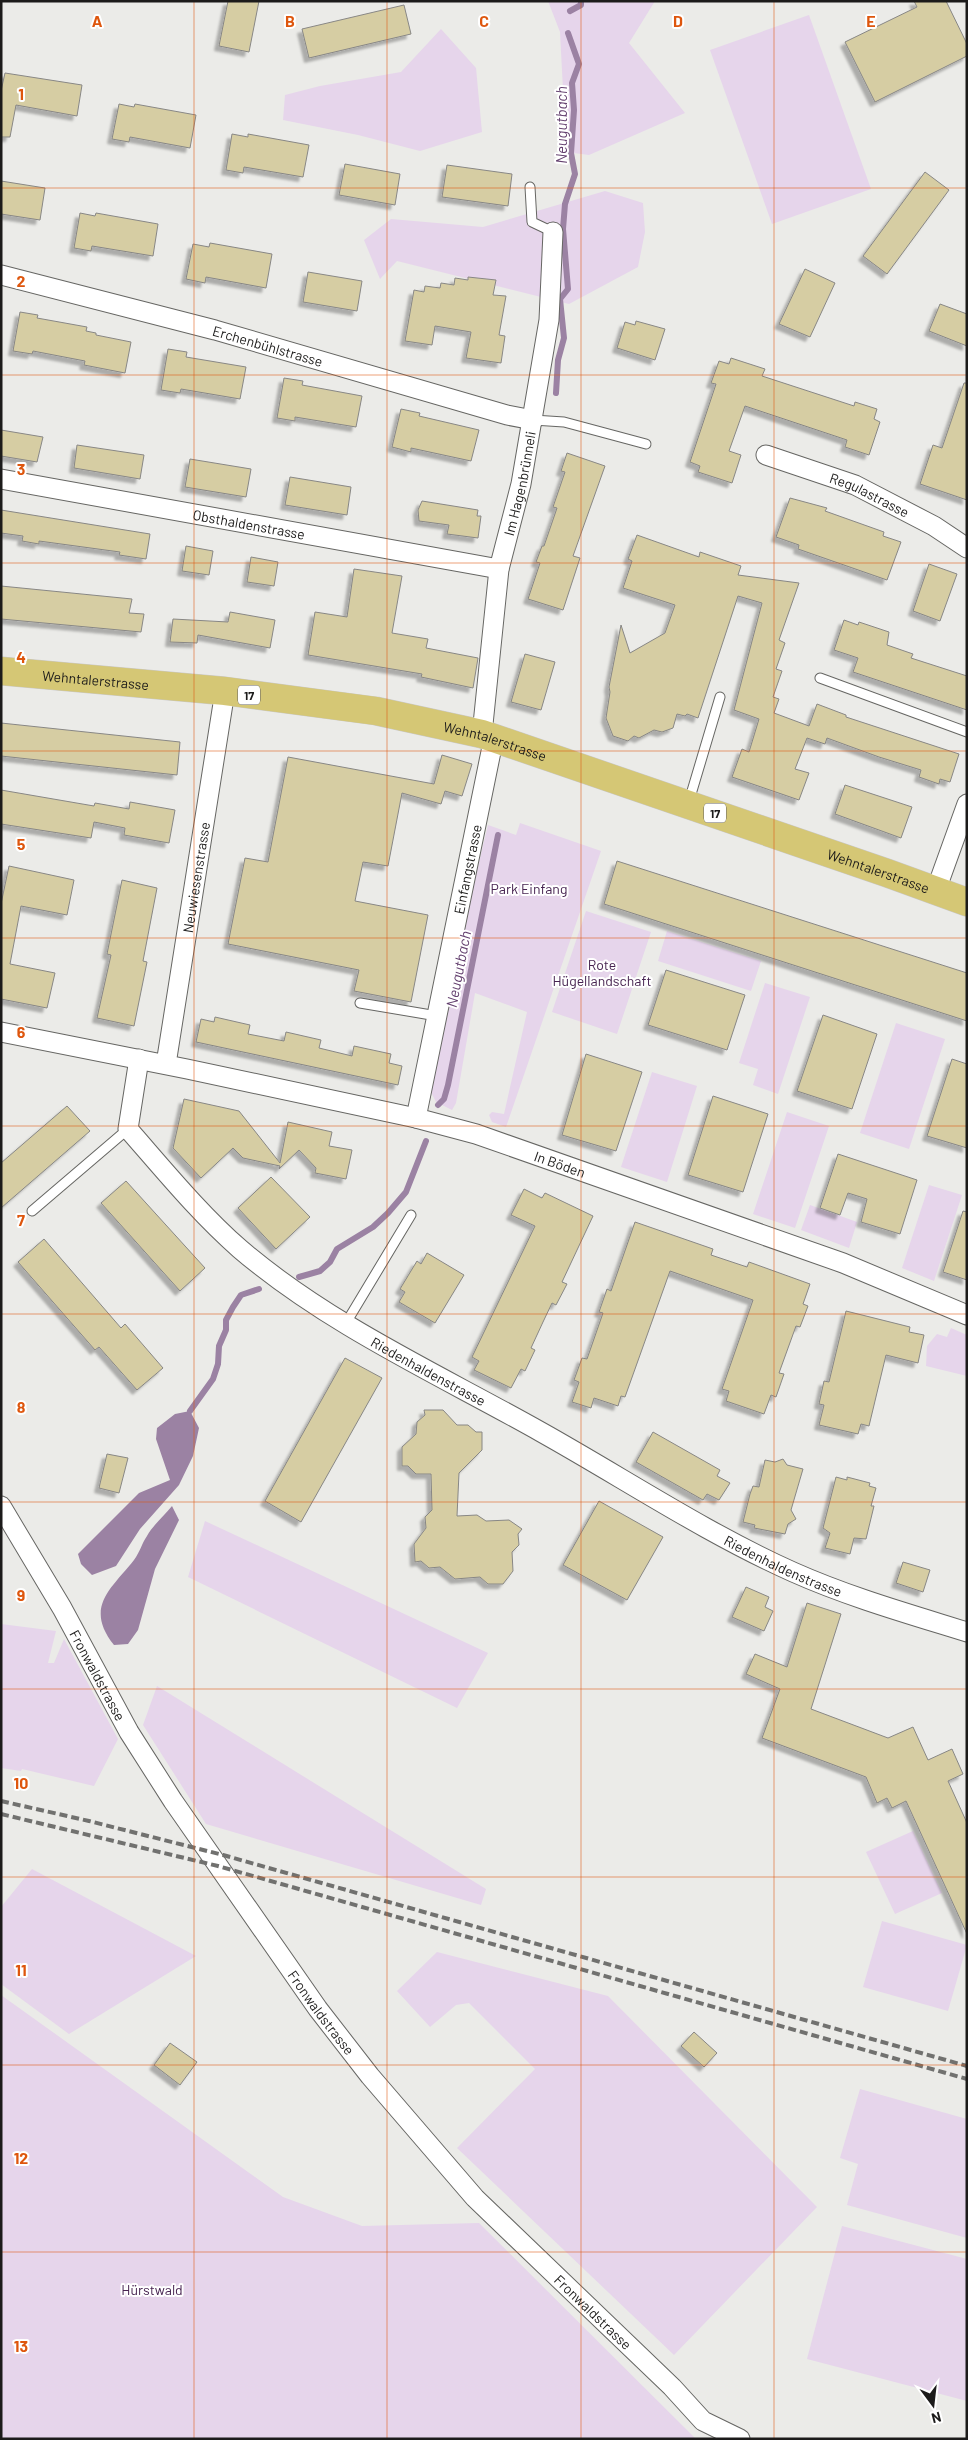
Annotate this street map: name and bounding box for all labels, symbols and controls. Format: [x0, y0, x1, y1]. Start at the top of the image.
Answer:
text: A [92, 11, 103, 30]
text: B [285, 11, 295, 30]
text: C [479, 11, 489, 30]
text: D [673, 11, 683, 30]
text: E [866, 11, 876, 30]
text: 1 [18, 84, 24, 103]
water label: Neugutbach [552, 86, 570, 164]
text: 2 [17, 271, 26, 290]
street label: Erchenbühlstrasse [211, 321, 325, 369]
street label: Im Hagenbrünneli [500, 430, 538, 537]
text: 3 [17, 459, 25, 478]
street label: Regulastrasse [828, 469, 912, 520]
street label: Obsthaldenstrasse [192, 505, 306, 542]
text: 4 [16, 647, 26, 666]
street label: Wehntalerstrasse [42, 666, 150, 693]
road number: 17 [238, 686, 260, 704]
street label: Wehntalerstrasse [442, 717, 549, 764]
road number: 17 [704, 804, 726, 822]
street label: Neuwiesenstrasse [178, 821, 213, 934]
street label: Einfangstrasse [449, 823, 484, 916]
text: 5 [17, 834, 26, 853]
street label: Wehntalerstrasse [825, 845, 932, 896]
park label: Park Einfang [491, 880, 567, 897]
water label: Neugutbach [442, 929, 474, 1009]
park label: Rote Hügellandschaft [552, 956, 652, 989]
text: 6 [17, 1022, 26, 1041]
street label: In Böden [532, 1147, 588, 1180]
text: 7 [17, 1210, 25, 1229]
street label: Riedenhaldenstrasse [368, 1333, 489, 1409]
text: 8 [17, 1397, 26, 1416]
street label: Riedenhaldenstrasse [722, 1531, 845, 1600]
text: 9 [17, 1585, 25, 1604]
street label: Fronwaldstrasse [67, 1627, 130, 1723]
text: 10 [14, 1773, 28, 1792]
text: 11 [15, 1960, 27, 1979]
street label: Fronwaldstrasse [285, 1967, 359, 2058]
text: 12 [14, 2148, 28, 2167]
street label: Fronwaldstrasse [551, 2271, 636, 2353]
park label: Hürstwald [121, 2281, 183, 2298]
text: 13 [14, 2336, 28, 2355]
north arrow [908, 2380, 958, 2430]
text: N [930, 2409, 943, 2427]

